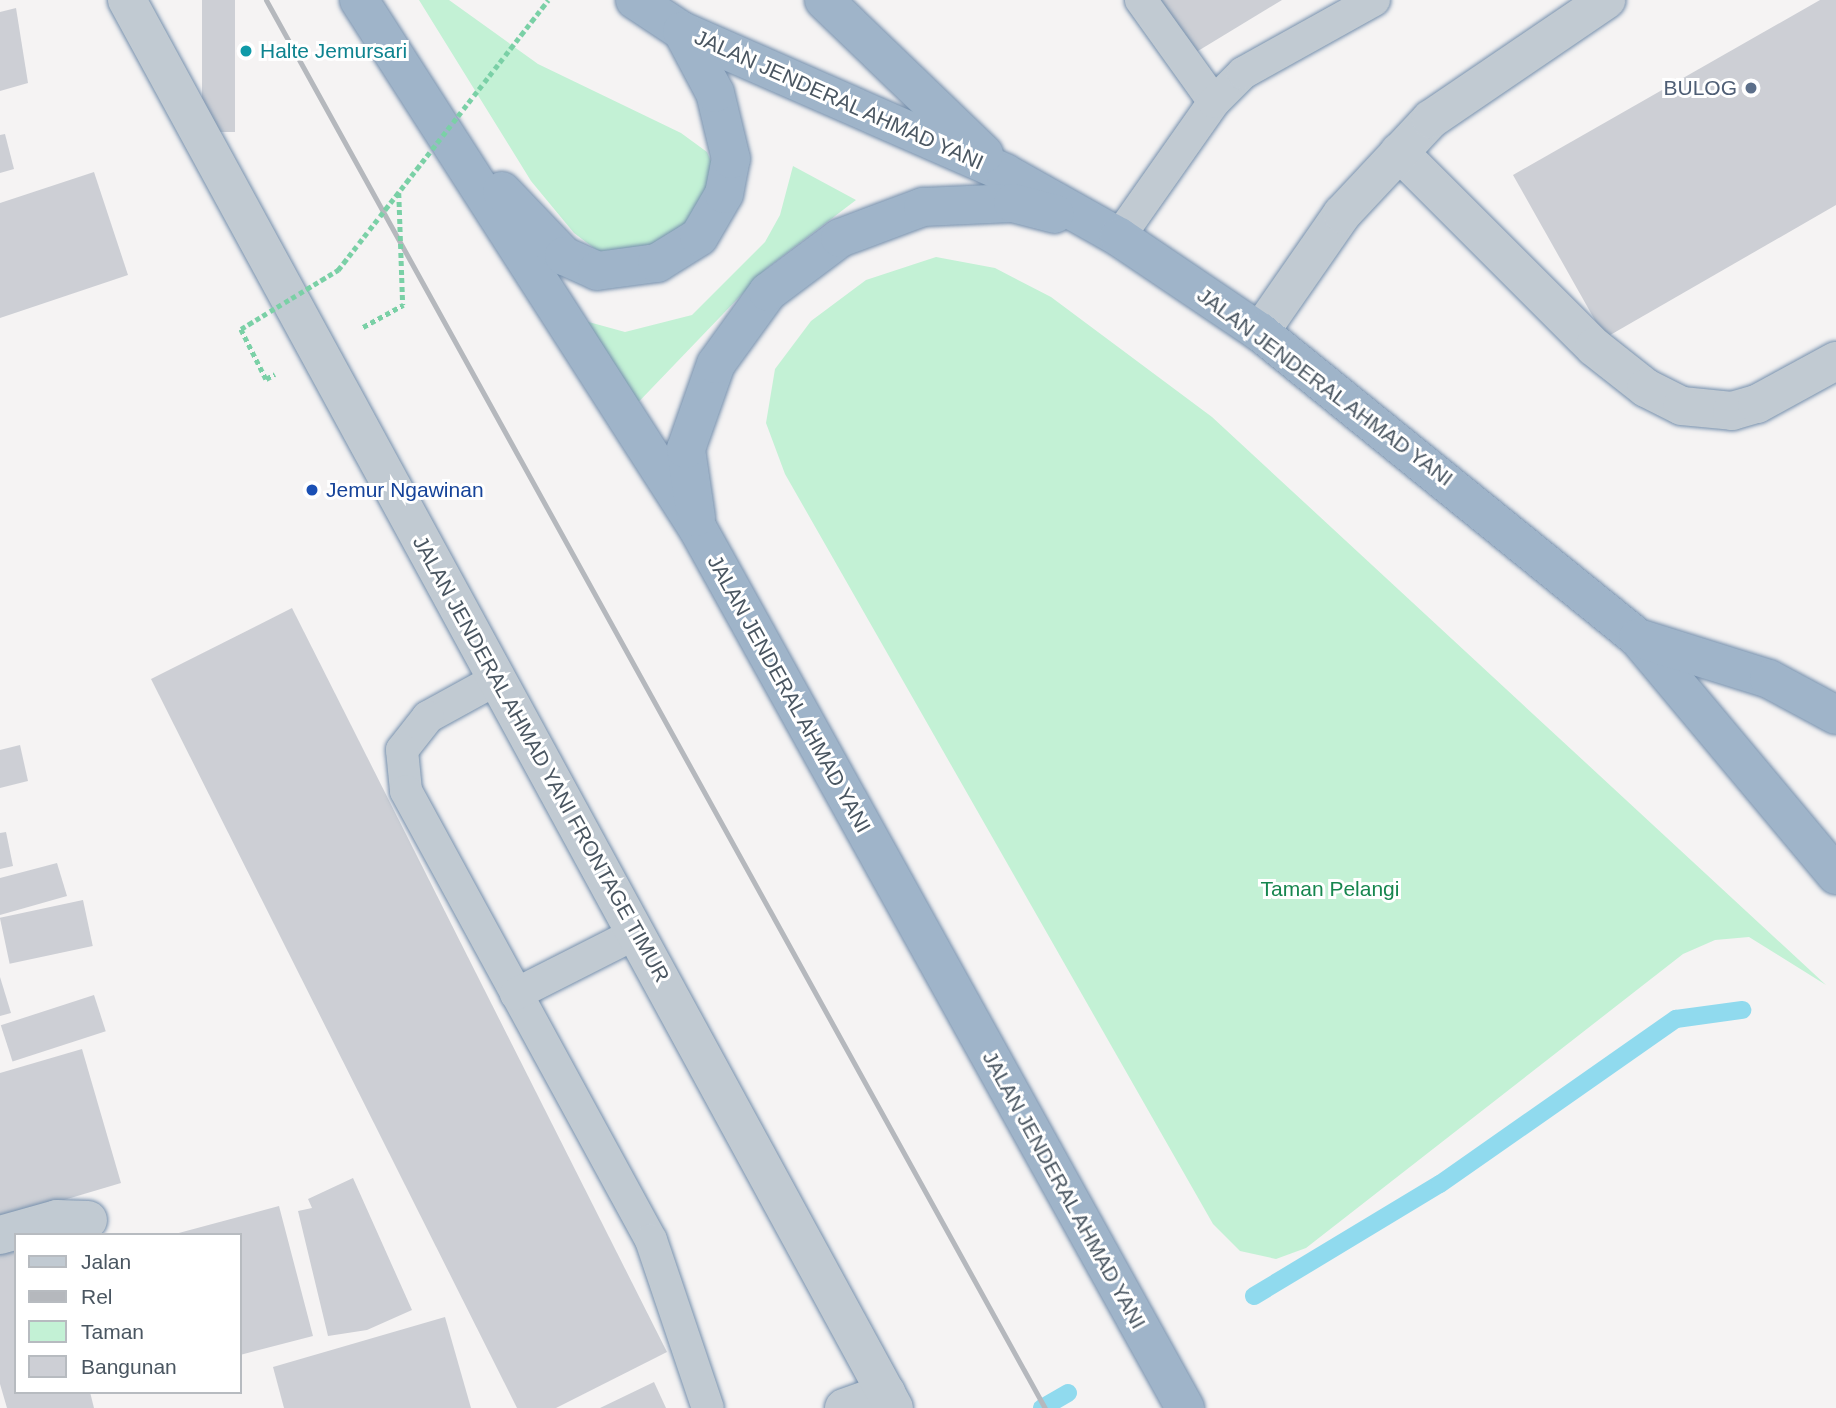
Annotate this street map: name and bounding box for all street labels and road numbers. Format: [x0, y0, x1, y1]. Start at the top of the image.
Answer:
street label: JALAN JENDERAL AHMAD YANI [690, 24, 988, 176]
street label: JALAN JENDERAL AHMAD YANI [1191, 282, 1459, 492]
street label: JALAN JENDERAL AHMAD YANI FRONTAGE TIMUR [407, 530, 675, 988]
street label: JALAN JENDERAL AHMAD YANI [701, 550, 877, 838]
street label: JALAN JENDERAL AHMAD YANI [976, 1046, 1152, 1334]

